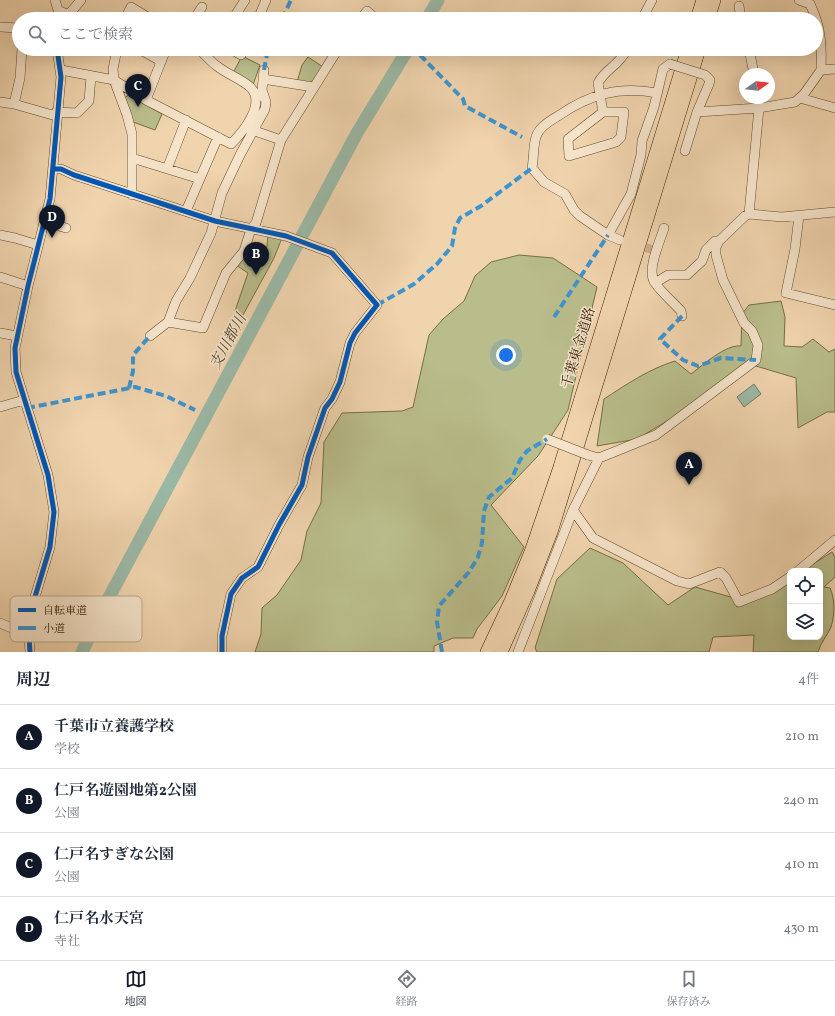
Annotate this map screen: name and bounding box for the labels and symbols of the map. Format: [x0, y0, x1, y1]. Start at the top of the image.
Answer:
north arrow [739, 68, 775, 104]
pin: C [125, 74, 151, 107]
pin: D [39, 205, 65, 238]
pin: B [243, 242, 269, 275]
street label: 千葉東金道路 [558, 305, 600, 391]
water label: 支川都川 [206, 309, 253, 373]
your location [496, 345, 516, 365]
pin: A [676, 452, 702, 485]
legend [10, 596, 142, 642]
text: 自転車道 [43, 604, 87, 619]
text: 小道 [43, 622, 65, 637]

